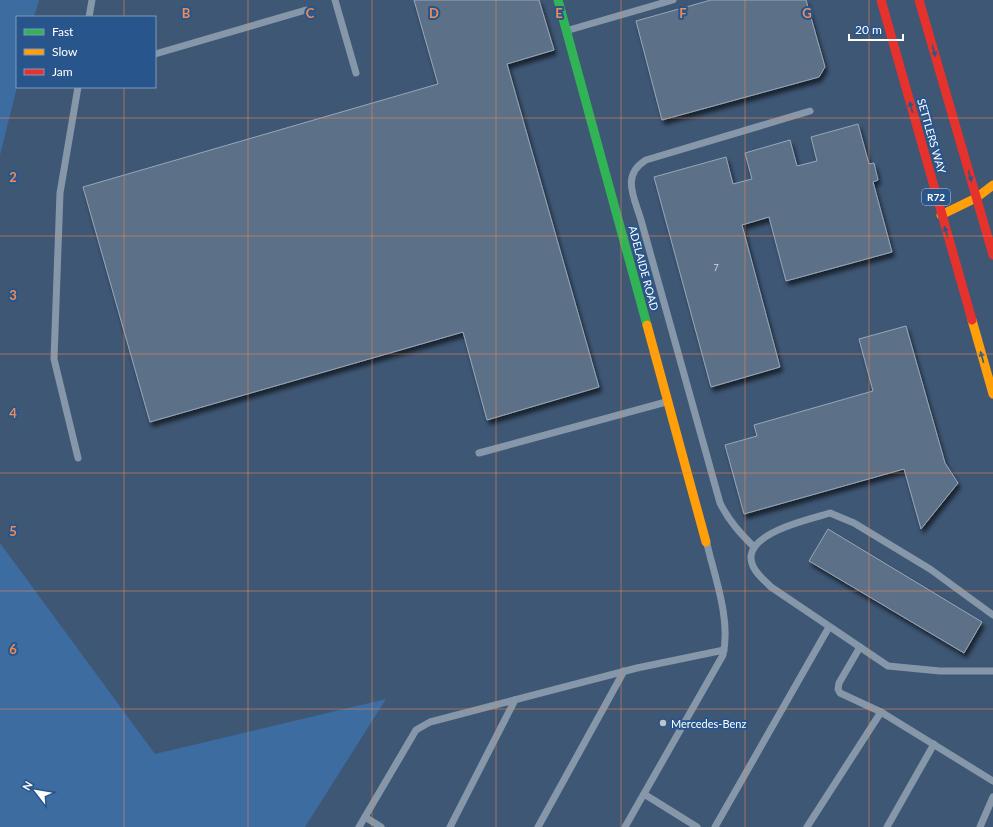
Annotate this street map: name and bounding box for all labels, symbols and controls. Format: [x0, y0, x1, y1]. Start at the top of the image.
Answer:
text: B [182, 5, 191, 21]
text: C [306, 5, 315, 21]
text: D [429, 5, 439, 21]
text: E [555, 5, 563, 21]
text: F [679, 5, 687, 21]
text: G [802, 5, 812, 21]
legend [16, 16, 156, 88]
scale bar [849, 16, 903, 42]
text: 20 m [855, 22, 882, 37]
text: Fast [52, 24, 74, 39]
text: Slow [52, 44, 78, 59]
one-way arrow [931, 45, 937, 57]
text: Jam [52, 64, 73, 79]
street label: SETTLERS WAY [915, 97, 949, 175]
one-way arrow [908, 101, 914, 113]
text: 2 [9, 169, 17, 185]
one-way arrow [967, 170, 973, 182]
road number: R72 [922, 189, 950, 205]
street label: ADELAIDE ROAD [626, 224, 662, 312]
one-way arrow [943, 226, 949, 238]
house number: 7 [713, 262, 719, 273]
text: 3 [9, 287, 17, 303]
one-way arrow [979, 351, 985, 363]
text: 4 [9, 405, 17, 421]
text: 5 [9, 523, 17, 539]
text: 6 [9, 641, 17, 657]
place label: Mercedes-Benz [671, 717, 746, 730]
marker: Mercedes-Benz [658, 718, 668, 728]
north arrow [16, 771, 56, 811]
text: N [19, 779, 35, 793]

